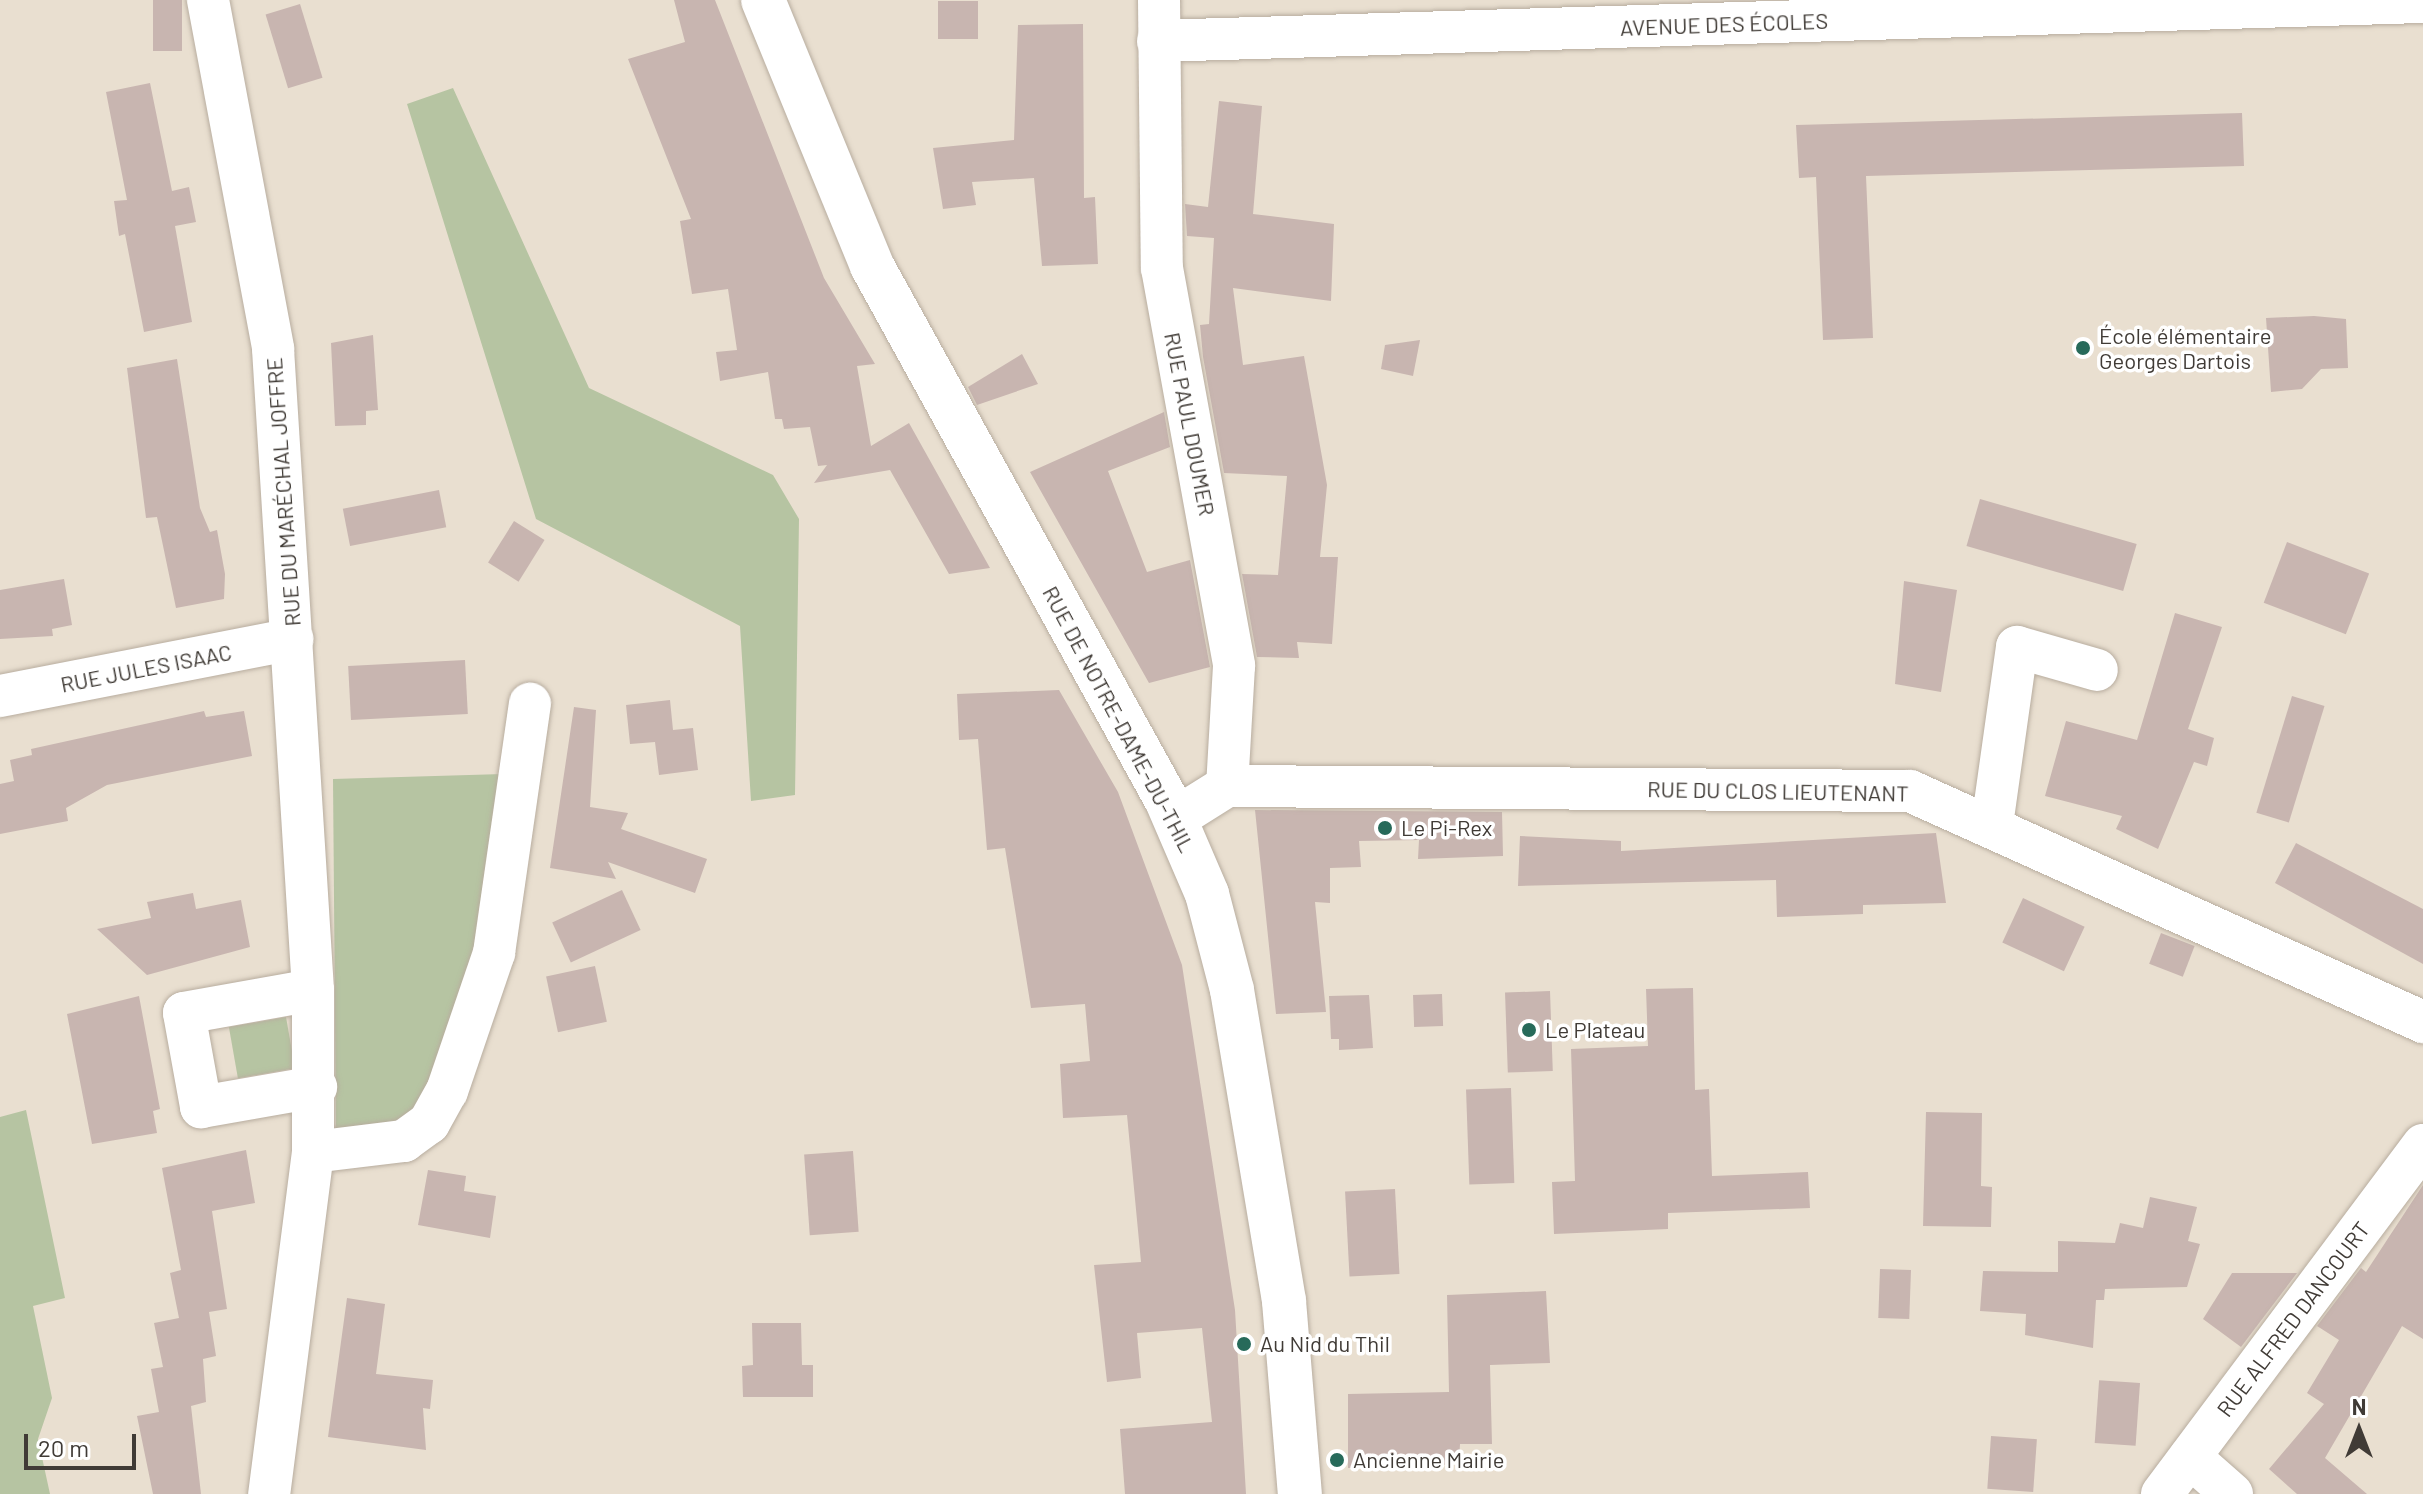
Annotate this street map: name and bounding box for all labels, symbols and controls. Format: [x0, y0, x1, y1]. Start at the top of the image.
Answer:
street label: AVENUE DES ÉCOLES [1619, 7, 1829, 41]
place label: École élémentaire Georges Dartois [2099, 322, 2271, 374]
street label: RUE PAUL DOUMER [1159, 330, 1221, 518]
marker: École élémentaire Georges Dartois [2074, 339, 2092, 357]
street label: RUE DU MARÉCHAL JOFFRE [260, 357, 306, 627]
street label: RUE DE NOTRE-DAME-DU-THIL [1037, 581, 1201, 857]
street label: RUE JULES ISAAC [58, 638, 234, 698]
street label: RUE DU CLOS LIEUTENANT [1647, 776, 1909, 806]
place label: Le Pi-Rex [1401, 815, 1492, 841]
marker: Le Pi-Rex [1376, 819, 1394, 837]
place label: Le Plateau [1545, 1017, 1645, 1043]
marker: Le Plateau [1520, 1021, 1538, 1039]
street label: RUE ALFRED DANCOURT [2211, 1216, 2375, 1422]
place label: Au Nid du Thil [1260, 1331, 1390, 1357]
marker: Au Nid du Thil [1235, 1335, 1253, 1353]
north arrow [2319, 1390, 2399, 1470]
scale bar [28, 1418, 140, 1468]
text: 20 m [38, 1433, 89, 1462]
place label: Ancienne Mairie [1353, 1447, 1504, 1473]
marker: Ancienne Mairie [1328, 1451, 1346, 1469]

